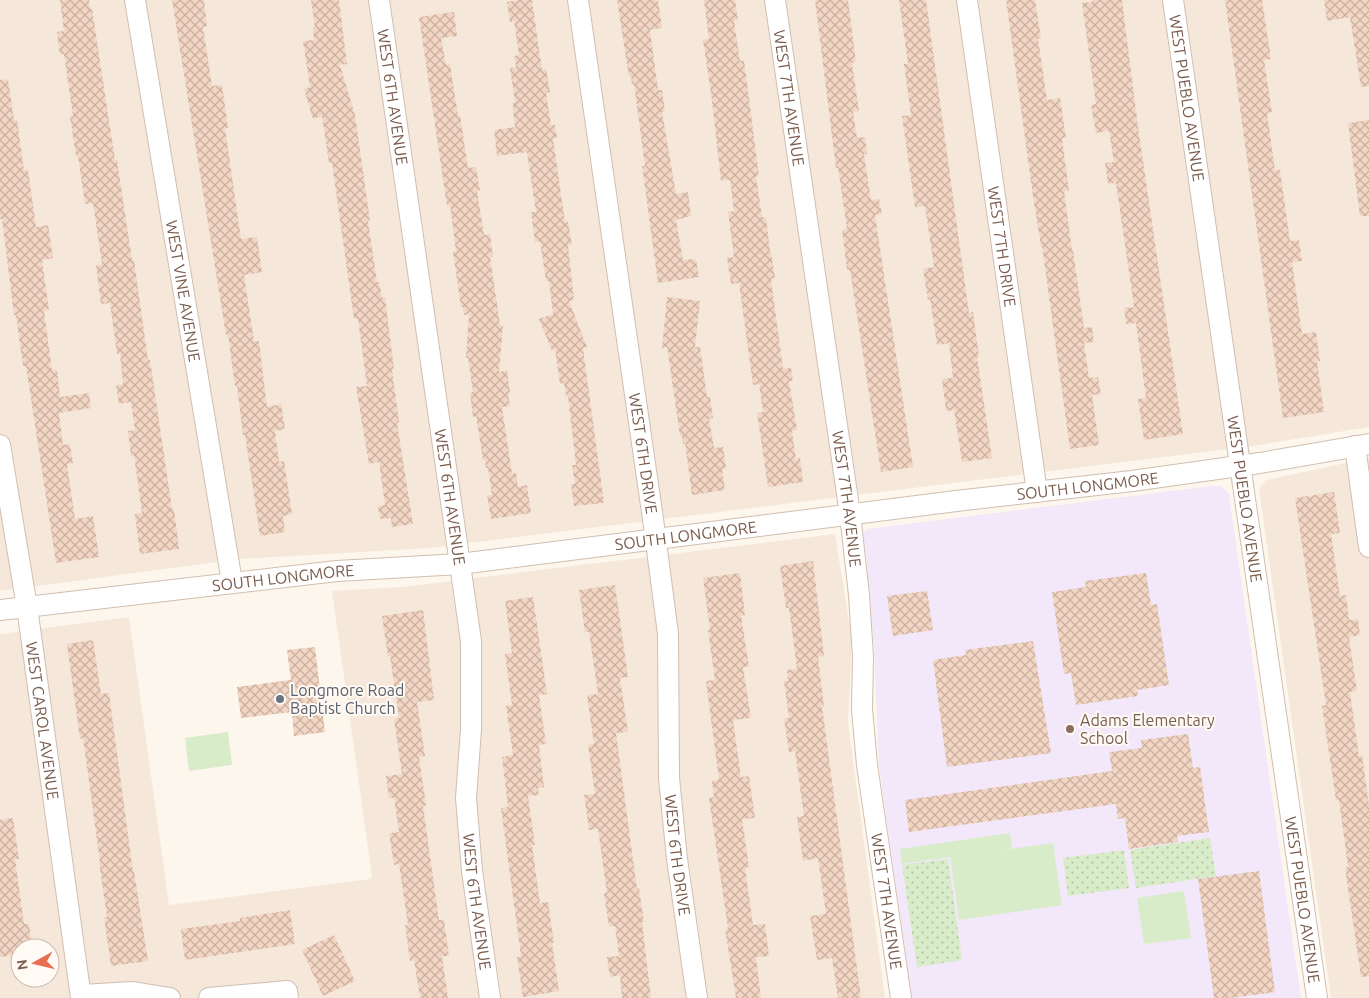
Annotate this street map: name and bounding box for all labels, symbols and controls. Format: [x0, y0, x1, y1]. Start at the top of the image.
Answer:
street label: WEST PUEBLO AVENUE [1166, 13, 1208, 183]
street label: WEST 6TH AVENUE [374, 28, 412, 166]
street label: WEST 7TH AVENUE [770, 29, 808, 167]
street label: WEST 7TH DRIVE [985, 185, 1020, 308]
street label: WEST VINE AVENUE [163, 219, 204, 363]
street label: WEST 6TH DRIVE [626, 392, 661, 515]
street label: WEST PUEBLO AVENUE [1224, 414, 1266, 583]
street label: WEST 6TH AVENUE [432, 428, 469, 566]
street label: WEST 7TH AVENUE [829, 429, 865, 568]
street label: SOUTH LONGMORE [1016, 468, 1160, 503]
street label: SOUTH LONGMORE [614, 517, 758, 553]
street label: SOUTH LONGMORE [211, 561, 355, 594]
street label: WEST CAROL AVENUE [23, 640, 63, 801]
place label: Longmore Road Baptist Church [290, 681, 404, 717]
marker: Longmore Road Baptist Church [274, 693, 286, 705]
place label: Adams Elementary School [1080, 711, 1215, 747]
marker: Adams Elementary School [1064, 723, 1076, 735]
street label: WEST 6TH DRIVE [662, 794, 694, 917]
street label: WEST PUEBLO AVENUE [1282, 815, 1324, 984]
street label: WEST 7TH AVENUE [868, 832, 906, 971]
street label: WEST 6TH AVENUE [460, 833, 495, 971]
north arrow [10, 938, 60, 988]
text: N [13, 959, 31, 971]

